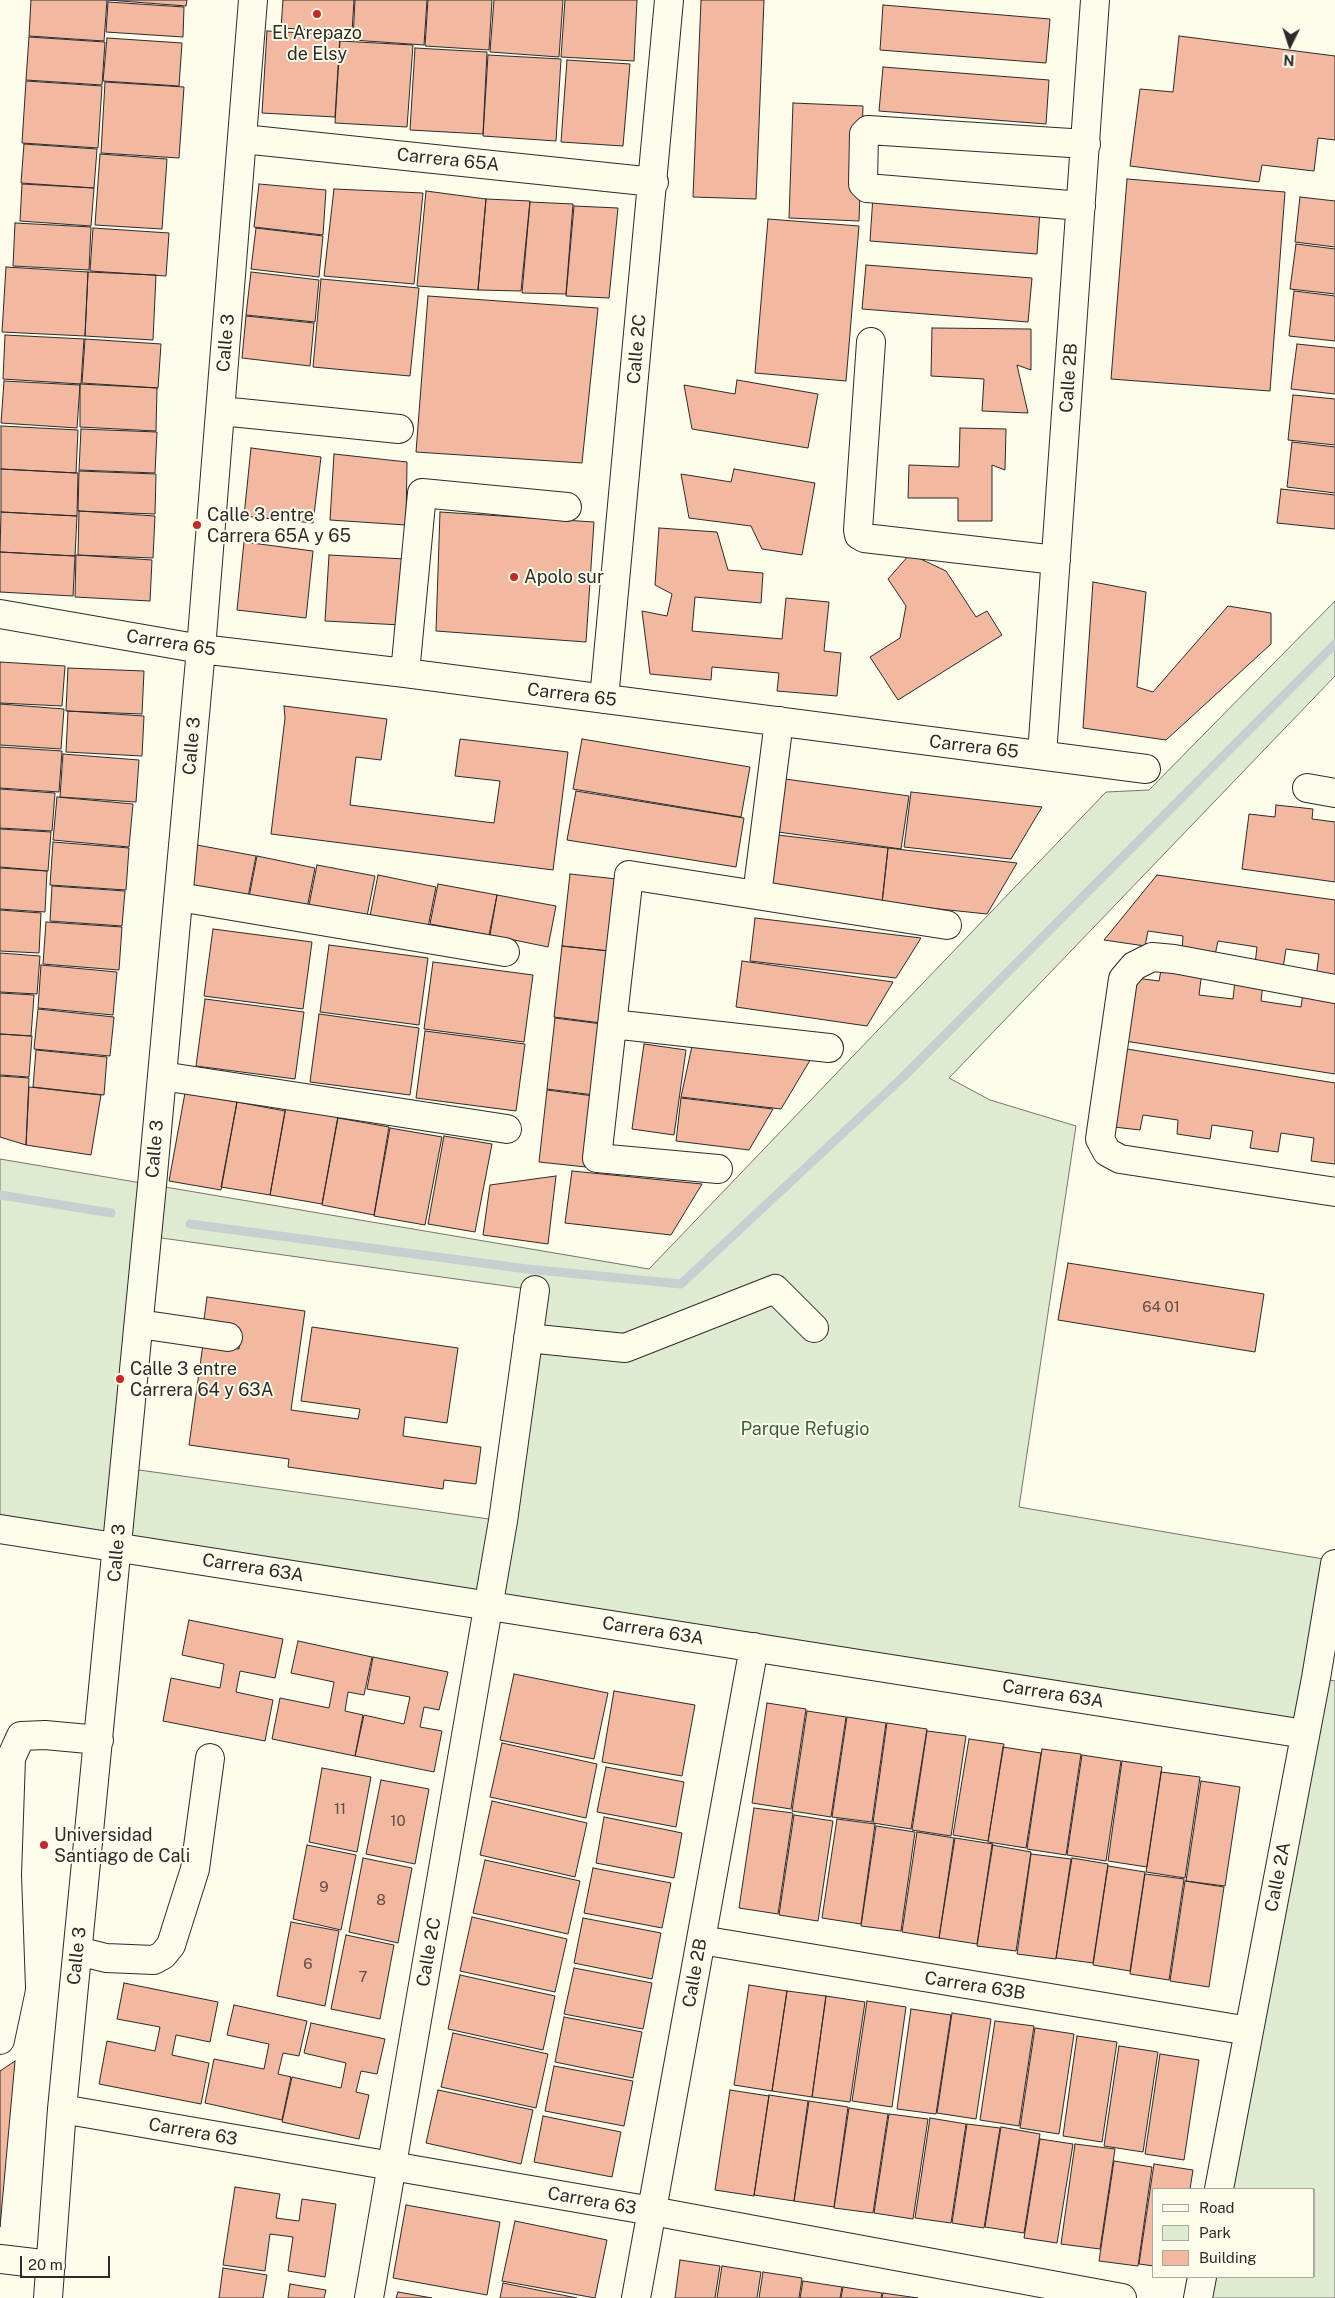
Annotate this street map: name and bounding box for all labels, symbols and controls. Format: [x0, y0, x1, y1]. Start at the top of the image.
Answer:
marker: El Arepazo de Elsy [311, 8, 323, 20]
north arrow [1265, 20, 1315, 70]
place label: El Arepazo de Elsy [272, 22, 362, 64]
text: N [1283, 52, 1295, 68]
street label: Carrera 65A [396, 144, 500, 176]
street label: Calle 3 [213, 313, 239, 373]
street label: Calle 2C [623, 313, 651, 385]
street label: Calle 2B [1056, 342, 1082, 414]
place label: Calle 3 entre Carrera 65A y 65 [207, 504, 351, 546]
marker: Calle 3 entre Carrera 65A y 65 [191, 519, 203, 531]
place label: Apolo sur [524, 566, 604, 588]
marker: Apolo sur [508, 571, 520, 583]
street label: Carrera 65 [125, 625, 217, 661]
street label: Carrera 65 [526, 679, 618, 711]
street label: Calle 3 [179, 716, 205, 776]
street label: Carrera 65 [928, 731, 1020, 763]
street label: Calle 3 [142, 1119, 168, 1179]
house number: 64 01 [1142, 1298, 1180, 1316]
place label: Calle 3 entre Carrera 64 y 63A [130, 1358, 273, 1400]
marker: Calle 3 entre Carrera 64 y 63A [114, 1373, 126, 1385]
park label: Parque Refugio [741, 1418, 869, 1440]
street label: Calle 3 [104, 1523, 130, 1583]
street label: Carrera 63A [201, 1549, 305, 1587]
street label: Carrera 63A [601, 1612, 705, 1650]
street label: Carrera 63A [1001, 1675, 1105, 1713]
house number: 11 [334, 1800, 346, 1818]
house number: 10 [390, 1812, 406, 1830]
place label: Universidad Santiago de Cali [54, 1824, 190, 1866]
marker: Universidad Santiago de Cali [38, 1839, 50, 1851]
street label: Calle 2A [1261, 1840, 1295, 1914]
house number: 9 [319, 1878, 329, 1896]
house number: 8 [376, 1891, 386, 1909]
street label: Calle 2C [412, 1916, 446, 1988]
street label: Calle 3 [63, 1926, 91, 1986]
street label: Calle 2B [678, 1937, 712, 2009]
house number: 6 [303, 1955, 313, 1973]
street label: Carrera 63B [923, 1967, 1027, 2005]
house number: 7 [358, 1968, 368, 1986]
street label: Carrera 63 [147, 2114, 239, 2150]
street label: Carrera 63 [546, 2183, 638, 2219]
legend [1152, 2188, 1315, 2278]
text: Road [1199, 2199, 1235, 2216]
text: Park [1199, 2224, 1231, 2241]
scale bar [22, 2246, 112, 2278]
text: Building [1199, 2249, 1257, 2266]
text: 20 m [28, 2256, 63, 2273]

